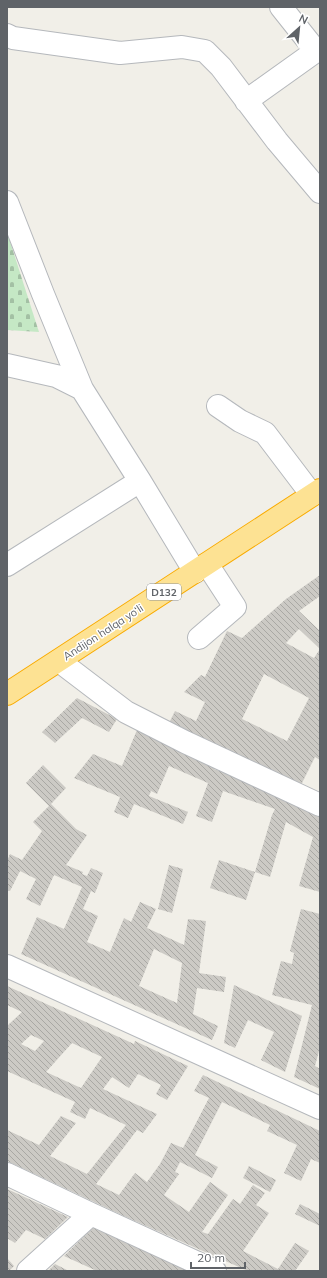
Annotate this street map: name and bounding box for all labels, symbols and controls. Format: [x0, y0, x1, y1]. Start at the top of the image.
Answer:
north arrow [279, 8, 319, 48]
text: N [297, 11, 310, 27]
road number: D132 [147, 584, 181, 600]
street label: Andijon halqa yo‘li [60, 601, 146, 663]
scale bar [191, 1244, 245, 1270]
text: 20 m [197, 1250, 225, 1265]

